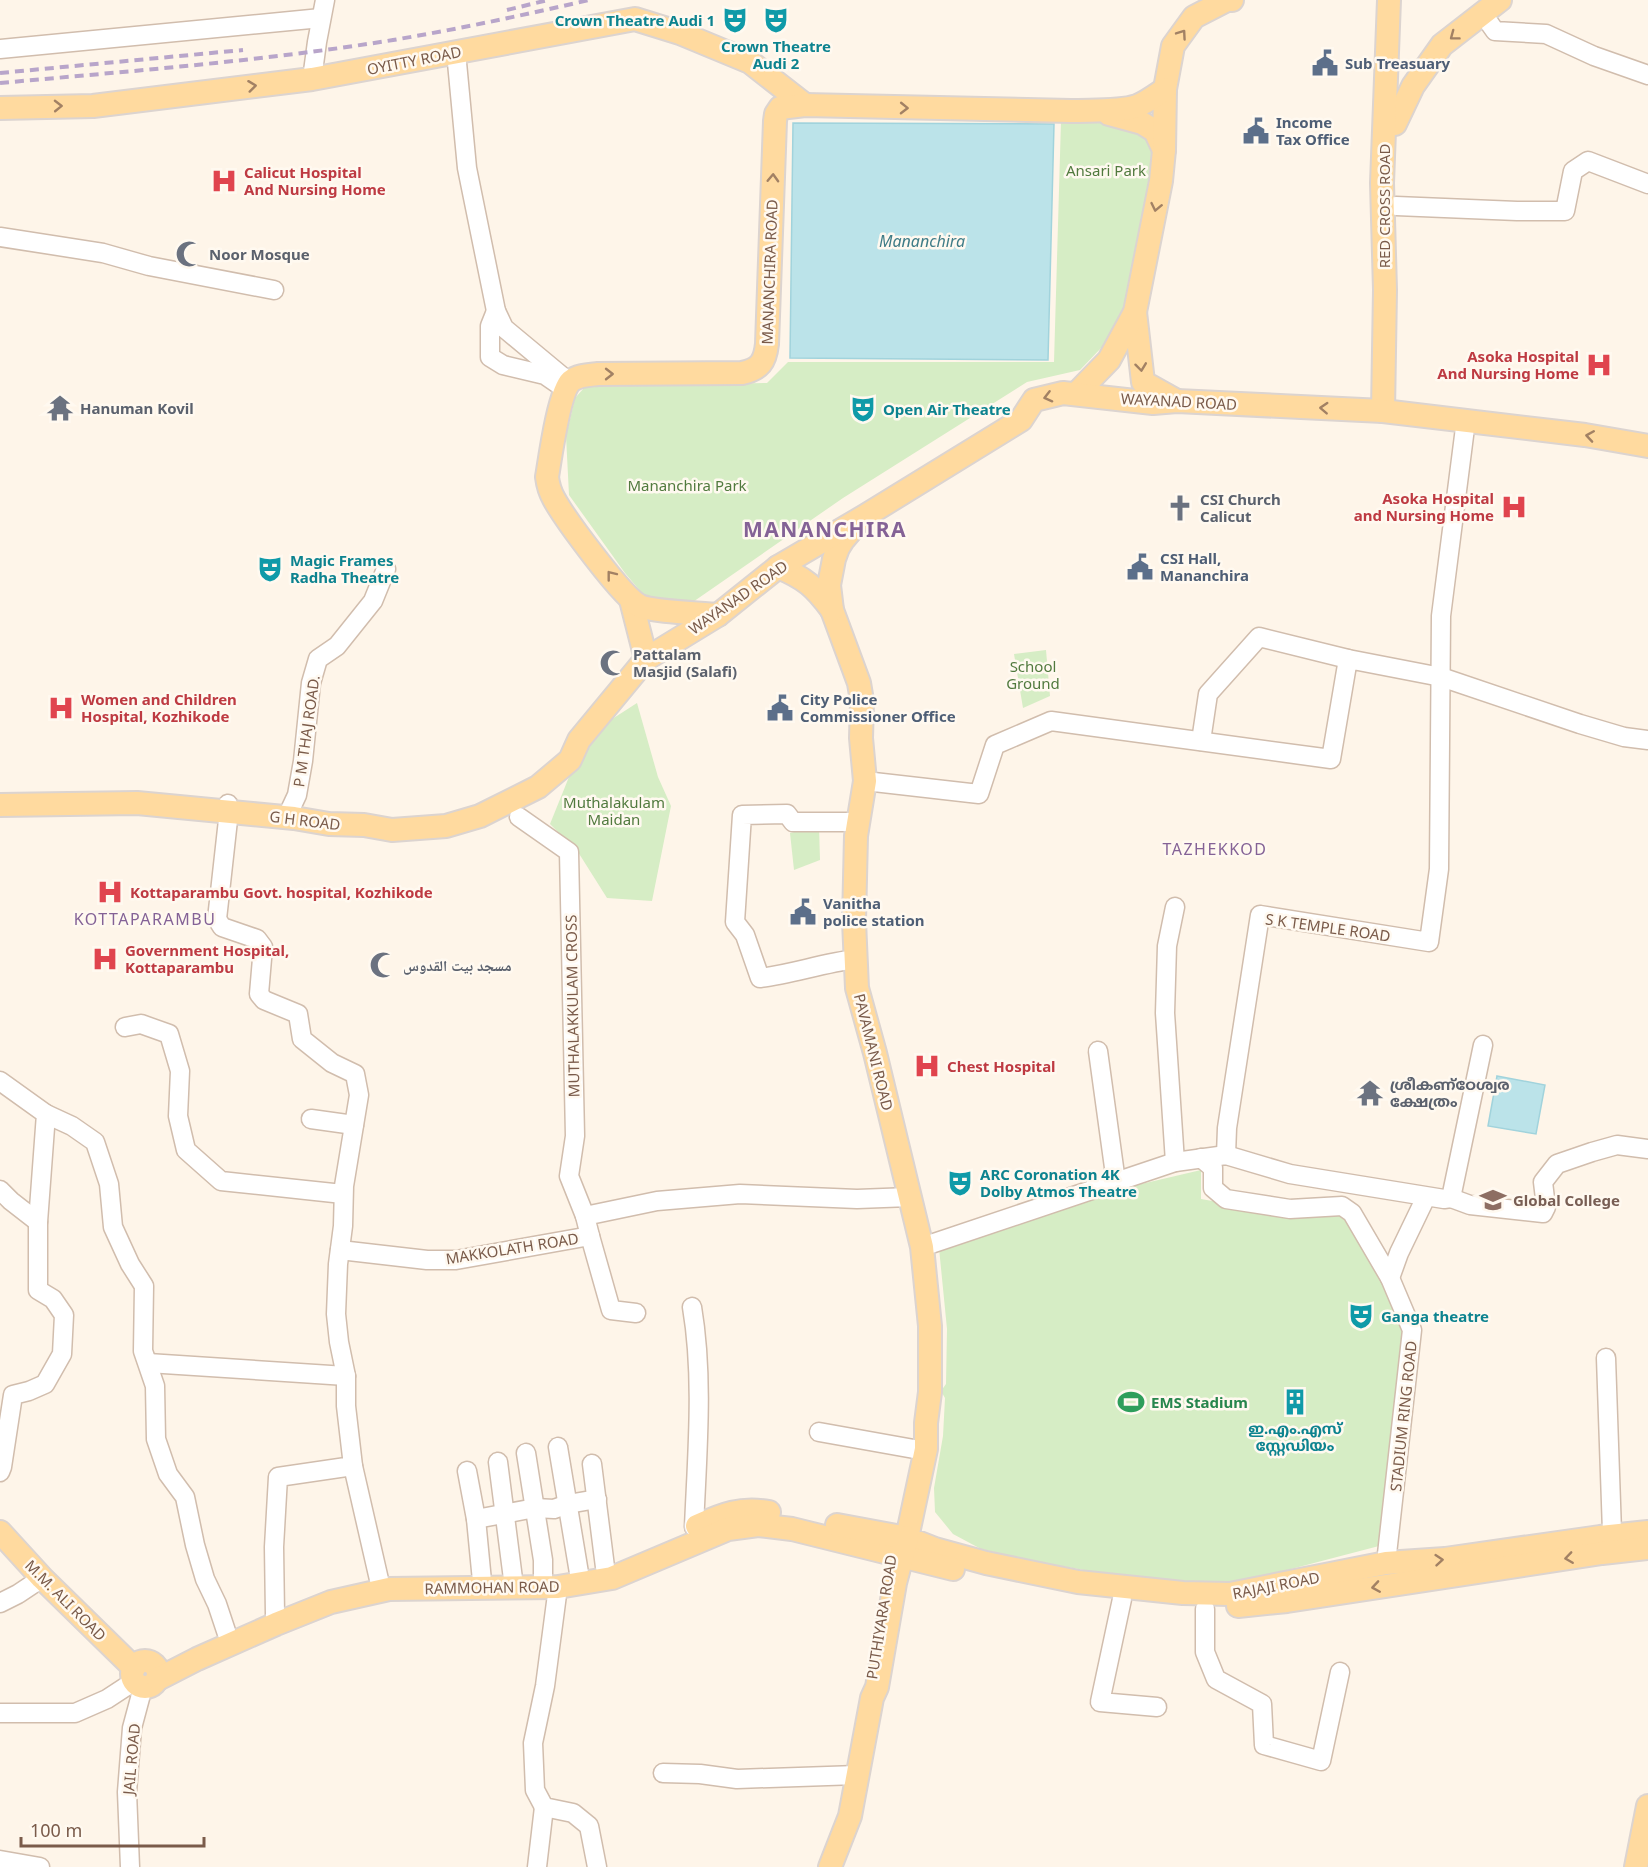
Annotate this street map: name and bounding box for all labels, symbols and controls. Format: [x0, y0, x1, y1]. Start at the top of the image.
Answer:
theatre icon: Crown Theatre Audi 1 [720, 5, 750, 35]
theatre icon: Crown Theatre Audi 2 [761, 5, 791, 35]
place label: Crown Theatre Audi 1 [555, 10, 715, 30]
one-way arrow [1175, 29, 1186, 40]
one-way arrow [1449, 29, 1460, 40]
place label: Crown Theatre Audi 2 [721, 36, 831, 73]
street label: OYITTY ROAD [365, 41, 463, 79]
public building icon: Sub Treasuary [1310, 48, 1340, 78]
place label: Sub Treasuary [1345, 53, 1451, 73]
one-way arrow [248, 81, 257, 93]
one-way arrow [54, 100, 63, 113]
one-way arrow [900, 102, 909, 114]
place label: Income Tax Office [1276, 112, 1350, 149]
public building icon: Income Tax Office [1241, 116, 1271, 146]
street label: RED CROSS ROAD [1374, 144, 1394, 268]
park label: Ansari Park [1066, 160, 1146, 180]
place label: Calicut Hospital And Nursing Home [244, 162, 386, 199]
hospital icon: Calicut Hospital And Nursing Home [209, 166, 239, 196]
one-way arrow [767, 173, 780, 182]
street label: MANANCHIRA ROAD [756, 199, 782, 345]
one-way arrow [1150, 202, 1163, 212]
water label: Mananchira [879, 230, 965, 252]
mosque icon: Noor Mosque [174, 239, 204, 269]
place label: Noor Mosque [209, 244, 310, 264]
place label: Asoka Hospital And Nursing Home [1437, 346, 1579, 383]
hospital icon: Asoka Hospital And Nursing Home [1584, 350, 1614, 380]
one-way arrow [1134, 362, 1147, 371]
one-way arrow [605, 368, 614, 380]
street label: WAYANAD ROAD [1120, 388, 1238, 414]
one-way arrow [1043, 390, 1054, 402]
temple icon: Hanuman Kovil [45, 393, 75, 423]
theatre icon: Open Air Theatre [848, 394, 878, 424]
place label: Hanuman Kovil [80, 398, 194, 418]
place label: Open Air Theatre [883, 399, 1011, 419]
one-way arrow [1320, 402, 1329, 415]
one-way arrow [1586, 430, 1596, 443]
park label: Mananchira Park [627, 475, 747, 495]
place label: Asoka Hospital and Nursing Home [1354, 488, 1494, 525]
place label: CSI Church Calicut [1200, 489, 1281, 526]
hospital icon: Asoka Hospital and Nursing Home [1499, 492, 1529, 522]
church icon: CSI Church Calicut [1165, 493, 1195, 523]
district label: MANANCHIRA [743, 515, 907, 543]
place label: CSI Hall, Mananchira [1160, 548, 1249, 585]
place label: Magic Frames Radha Theatre [290, 550, 399, 587]
public building icon: CSI Hall, Mananchira [1125, 552, 1155, 582]
theatre icon: Magic Frames Radha Theatre [255, 554, 285, 584]
street label: WAYANAD ROAD [685, 555, 791, 639]
one-way arrow [607, 571, 618, 582]
place label: Pattalam Masjid (Salafi) [633, 644, 737, 681]
mosque icon: Pattalam Masjid (Salafi) [598, 648, 628, 678]
park label: School Ground [1006, 656, 1060, 693]
street label: P M THAJ ROAD. [288, 674, 324, 788]
place label: Women and Children Hospital, Kozhikode [81, 689, 237, 726]
place label: City Police Commissioner Office [800, 689, 956, 726]
hospital icon: Women and Children Hospital, Kozhikode [46, 693, 76, 723]
public building icon: City Police Commissioner Office [765, 693, 795, 723]
park label: Muthalakulam Maidan [563, 792, 665, 829]
street label: G H ROAD [268, 806, 342, 834]
district label: TAZHEKKOD [1162, 838, 1268, 860]
hospital icon: Kottaparambu Govt. hospital, Kozhikode [95, 877, 125, 907]
place label: Kottaparambu Govt. hospital, Kozhikode [130, 882, 433, 902]
place label: Vanitha police station [823, 893, 925, 930]
public building icon: Vanitha police station [788, 897, 818, 927]
district label: KOTTAPARAMBU [74, 908, 216, 930]
street label: S K TEMPLE ROAD [1264, 908, 1392, 946]
street label: MUTHALAKKULAM CROSS [560, 915, 584, 1097]
place label: Government Hospital, Kottaparambu [125, 940, 289, 977]
hospital icon: Government Hospital, Kottaparambu [90, 944, 120, 974]
mosque icon: مسجد بیت القدوس [368, 950, 398, 980]
place label: مسجد بیت القدوس [403, 955, 512, 975]
street label: PAVAMANI ROAD [850, 991, 898, 1113]
hospital icon: Chest Hospital [912, 1051, 942, 1081]
place label: Chest Hospital [947, 1056, 1056, 1076]
place label: ശ്രീകണ്ഠേശ്വര ക്ഷേത്രം [1390, 1074, 1510, 1111]
temple icon: ശ്രീകണ്ഠേശ്വര ക്ഷേത്രം [1355, 1078, 1385, 1108]
place label: ARC Coronation 4K Dolby Atmos Theatre [980, 1164, 1137, 1201]
theatre icon: ARC Coronation 4K Dolby Atmos Theatre [945, 1168, 975, 1198]
school or university icon: Global College [1478, 1185, 1508, 1215]
place label: Global College [1513, 1190, 1620, 1210]
street label: MAKKOLATH ROAD [444, 1228, 580, 1268]
theatre icon: Ganga theatre [1346, 1301, 1376, 1331]
place label: Ganga theatre [1381, 1306, 1489, 1326]
street label: STADIUM RING ROAD [1385, 1340, 1421, 1492]
sports icon: EMS Stadium [1116, 1387, 1146, 1417]
building icon: ഇ.എം.എസ് സ്റ്റേഡിയം [1280, 1387, 1310, 1417]
place label: EMS Stadium [1151, 1392, 1248, 1412]
place label: ഇ.എം.എസ് സ്റ്റേഡിയം [1248, 1418, 1344, 1457]
one-way arrow [1565, 1552, 1574, 1564]
street label: PUTHIYARA ROAD [861, 1553, 901, 1681]
one-way arrow [1435, 1554, 1444, 1567]
street label: M.M. ALI ROAD [21, 1555, 111, 1645]
street label: RAJAJI ROAD [1231, 1567, 1321, 1603]
street label: RAMMOHAN ROAD [424, 1576, 560, 1598]
one-way arrow [1372, 1581, 1381, 1593]
street label: JAIL ROAD [118, 1722, 144, 1798]
scale bar [21, 1810, 204, 1848]
text: 100 m [30, 1818, 82, 1842]

